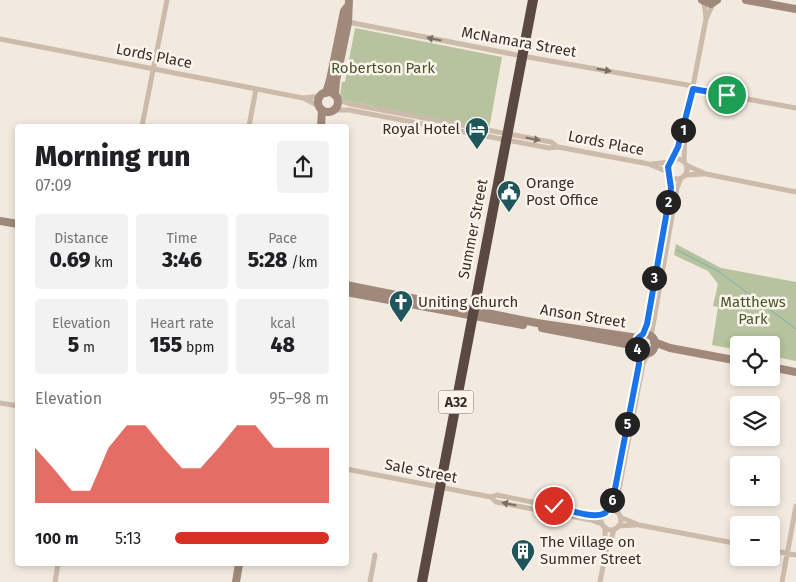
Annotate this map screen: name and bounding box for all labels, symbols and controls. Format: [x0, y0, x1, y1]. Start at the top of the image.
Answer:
street label: McNamara Street [460, 23, 578, 61]
one-way arrow [426, 35, 441, 43]
street label: Lords Place [114, 40, 194, 72]
park label: Robertson Park [331, 59, 435, 77]
one-way arrow [596, 66, 612, 74]
pin [706, 74, 748, 116]
icon: arrive [713, 81, 741, 109]
hotel icon: Royal Hotel [464, 116, 490, 150]
pin: 1 [670, 118, 696, 142]
place label: Royal Hotel [382, 120, 461, 138]
text: 1 [680, 122, 687, 139]
street label: Lords Place [566, 127, 646, 159]
one-way arrow [525, 135, 541, 143]
text: Morning run [35, 140, 190, 173]
button: share [277, 141, 329, 193]
place label: Orange Post Office [526, 174, 599, 209]
text: 07:09 [35, 176, 72, 195]
street label: Summer Street [455, 177, 492, 280]
public building icon: Orange Post Office [496, 179, 522, 213]
pin: 2 [656, 190, 680, 214]
text: 2 [665, 194, 672, 211]
text: Distance [54, 230, 108, 247]
text: Time [167, 230, 197, 247]
text: Pace [268, 230, 297, 247]
text: 0.69 [49, 247, 90, 273]
text: 3:46 [162, 247, 202, 273]
text: 5:28 [248, 247, 288, 273]
text: km [90, 254, 113, 271]
text: /km [288, 254, 318, 271]
pin: 3 [642, 266, 666, 290]
text: 3 [651, 270, 658, 287]
church icon: Uniting Church [388, 289, 414, 323]
place label: Uniting Church [418, 293, 518, 311]
park label: Matthews Park [720, 293, 786, 328]
street label: Anson Street [539, 300, 628, 332]
text: Elevation [52, 315, 111, 332]
text: Heart rate [150, 315, 214, 332]
text: kcal [270, 315, 295, 332]
text: 5 [68, 332, 79, 358]
text: 155 [149, 332, 182, 358]
text: 48 [270, 332, 295, 358]
pin: 4 [624, 336, 650, 362]
map controls [730, 336, 780, 566]
button: locate [730, 336, 780, 386]
text: m [79, 339, 95, 356]
text: bpm [182, 339, 215, 356]
text: 4 [634, 341, 641, 358]
text: Elevation [35, 389, 102, 408]
text: 95–98 m [269, 389, 329, 408]
road number: A32 [438, 391, 474, 414]
button: layers [730, 396, 780, 446]
pin: 5 [614, 412, 640, 436]
text: 5 [624, 416, 631, 433]
street label: Sale Street [383, 455, 459, 487]
button: + [730, 456, 780, 506]
pin [533, 485, 575, 527]
pin: 6 [600, 488, 624, 512]
icon: check [540, 492, 568, 520]
text: 6 [609, 492, 616, 509]
one-way arrow [500, 500, 516, 508]
button: − [730, 516, 780, 566]
text: 100 m [35, 529, 78, 548]
text: 5:13 [115, 529, 141, 548]
place label: The Village on Summer Street [540, 533, 642, 568]
building icon: The Village on Summer Street [510, 538, 536, 572]

